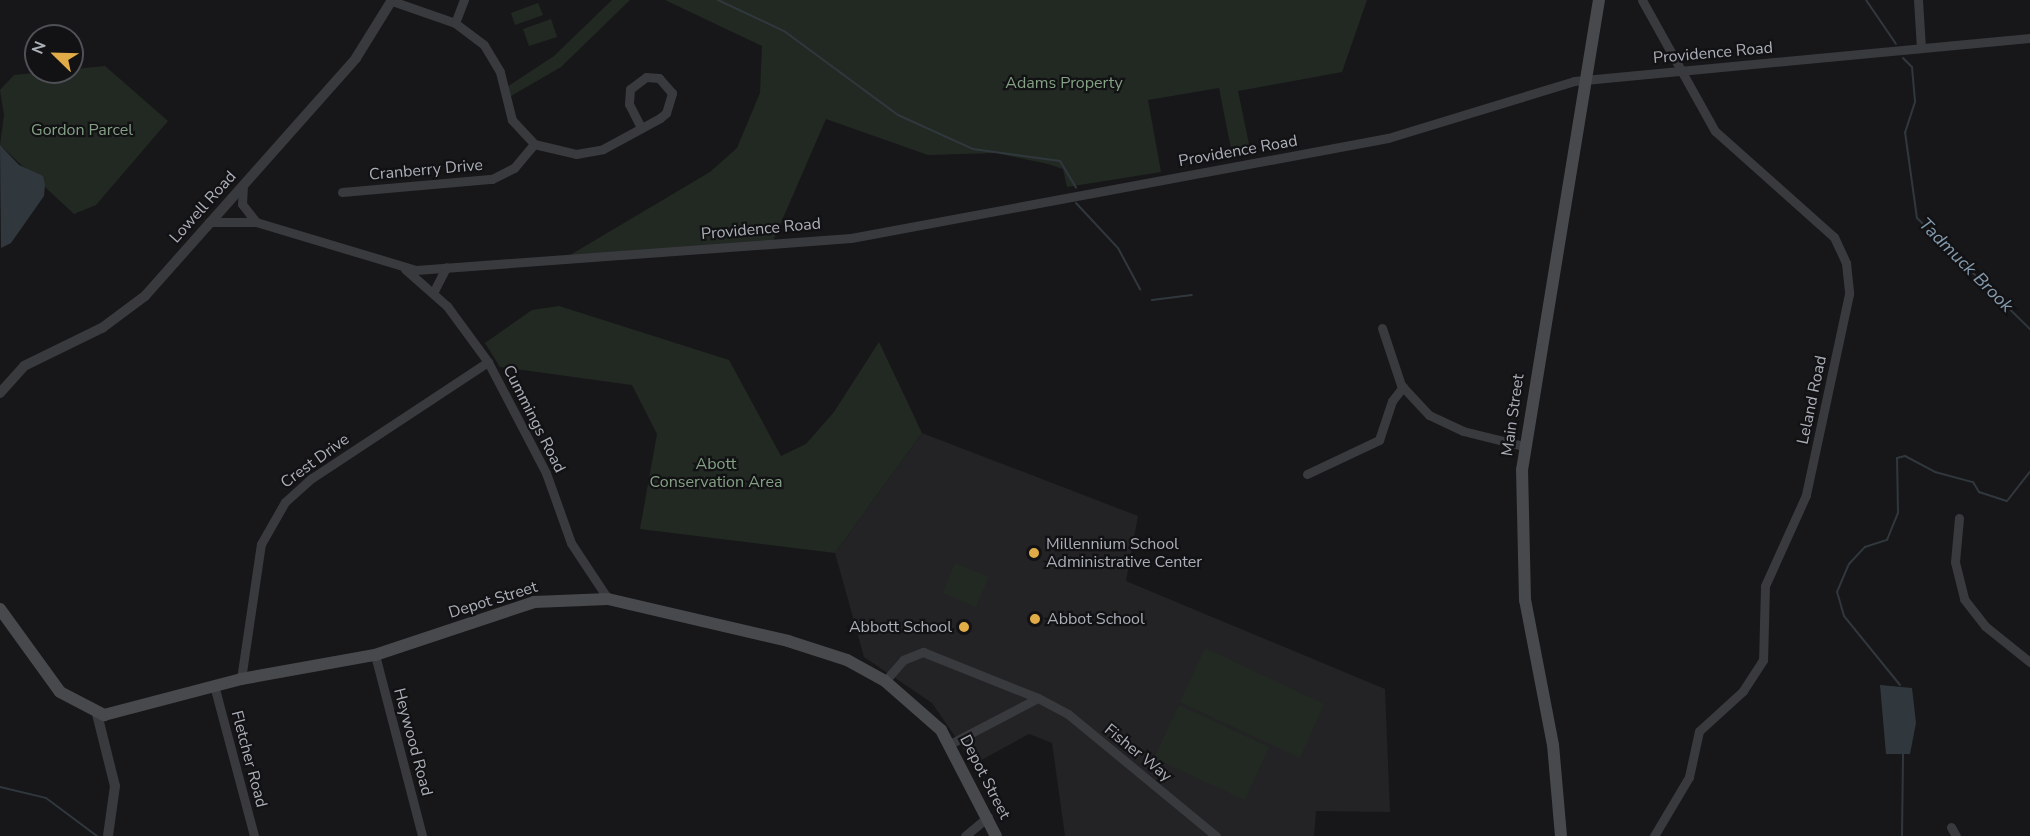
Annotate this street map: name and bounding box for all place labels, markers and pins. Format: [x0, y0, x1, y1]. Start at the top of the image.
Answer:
place label: Millennium School Administrative Center [1046, 534, 1202, 572]
marker: Millennium School Administrative Center [1027, 546, 1041, 560]
place label: Abbot School [1047, 609, 1145, 629]
marker: Abbot School [1028, 612, 1042, 626]
place label: Abbott School [849, 617, 952, 637]
marker: Abbott School [957, 620, 971, 634]

